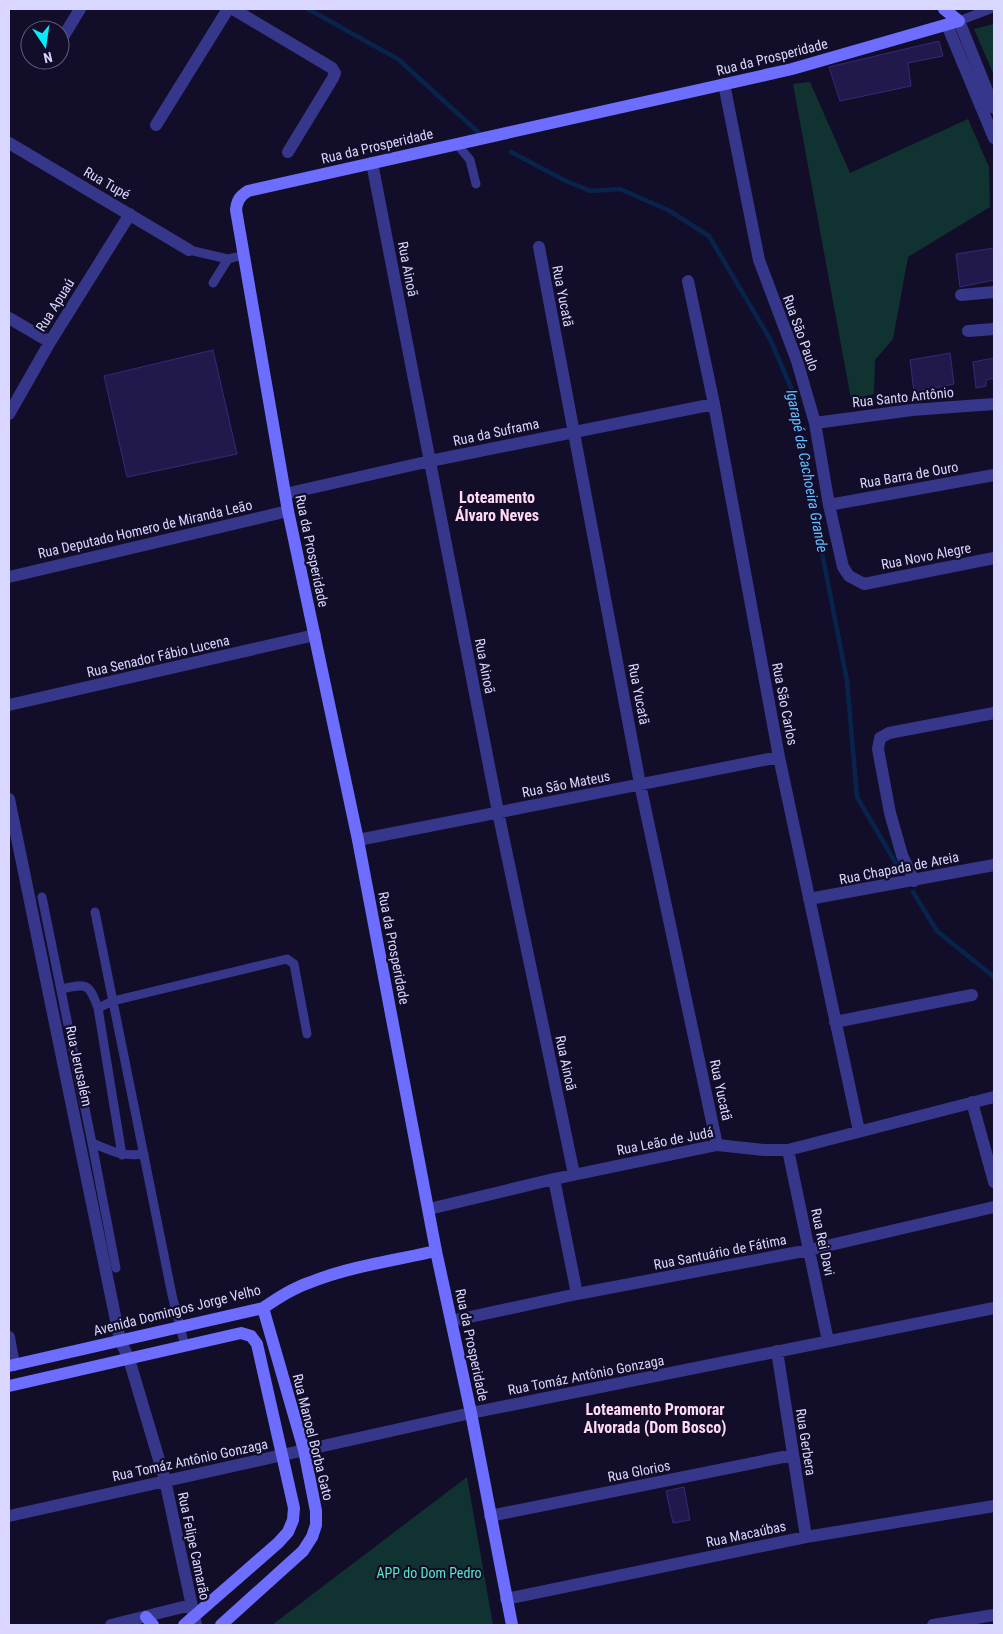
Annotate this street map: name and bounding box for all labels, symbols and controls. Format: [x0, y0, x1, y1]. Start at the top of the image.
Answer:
north arrow [20, 20, 70, 70]
street label: Rua da Prosperidade [715, 35, 830, 79]
text: N [42, 49, 54, 66]
street label: Rua da Prosperidade [319, 125, 435, 167]
street label: Rua Tupé [81, 163, 133, 203]
street label: Rua Ainoã [395, 240, 421, 298]
street label: Rua Yucatã [549, 264, 577, 328]
street label: Rua Apuaú [32, 276, 78, 334]
street label: Rua São Paulo [780, 293, 822, 373]
street label: Rua Santo Antônio [851, 384, 955, 410]
water label: Igarapé da Cachoeira Grande [782, 388, 832, 554]
street label: Rua da Suframa [452, 415, 540, 449]
street label: Rua Barra de Ouro [859, 458, 959, 492]
district label: Loteamento Álvaro Neves [455, 488, 539, 525]
street label: Rua da Prosperidade [292, 493, 332, 609]
street label: Rua Deputado Homero de Miranda Leão [36, 497, 254, 561]
street label: Rua Novo Alegre [880, 539, 973, 573]
street label: Rua Senador Fábio Lucena [85, 632, 231, 680]
street label: Rua Ainoã [472, 637, 498, 695]
street label: Rua São Carlos [769, 661, 801, 747]
street label: Rua Yucatã [625, 662, 653, 726]
street label: Rua São Mateus [521, 768, 611, 800]
street label: Rua Chapada de Areia [838, 849, 960, 887]
street label: Rua da Prosperidade [375, 890, 413, 1006]
street label: Rua Jerusalém [63, 1024, 95, 1108]
street label: Rua Ainoã [552, 1034, 580, 1092]
street label: Rua Yucatã [707, 1058, 735, 1122]
street label: Rua Leão de Judá [615, 1124, 715, 1158]
street label: Rua Rei Davi [808, 1207, 838, 1277]
street label: Rua Santuário de Fátima [652, 1231, 788, 1273]
street label: Avenida Domingos Jorge Velho [92, 1281, 262, 1339]
street label: Rua da Prosperidade [452, 1287, 492, 1403]
street label: Rua Tomáz Antônio Gonzaga [507, 1352, 665, 1398]
street label: Rua Manoel Borba Gato [290, 1372, 336, 1502]
district label: Loteamento Promorar Alvorada (Dom Bosco) [584, 1400, 726, 1437]
street label: Rua Gerbera [793, 1407, 819, 1477]
street label: Rua Tomáz Antônio Gonzaga [111, 1436, 269, 1484]
street label: Rua Glorios [606, 1457, 672, 1485]
street label: Rua Felipe Camarão [175, 1491, 213, 1601]
street label: Rua Macaúbas [705, 1518, 787, 1550]
park label: APP do Dom Pedro [376, 1565, 482, 1581]

